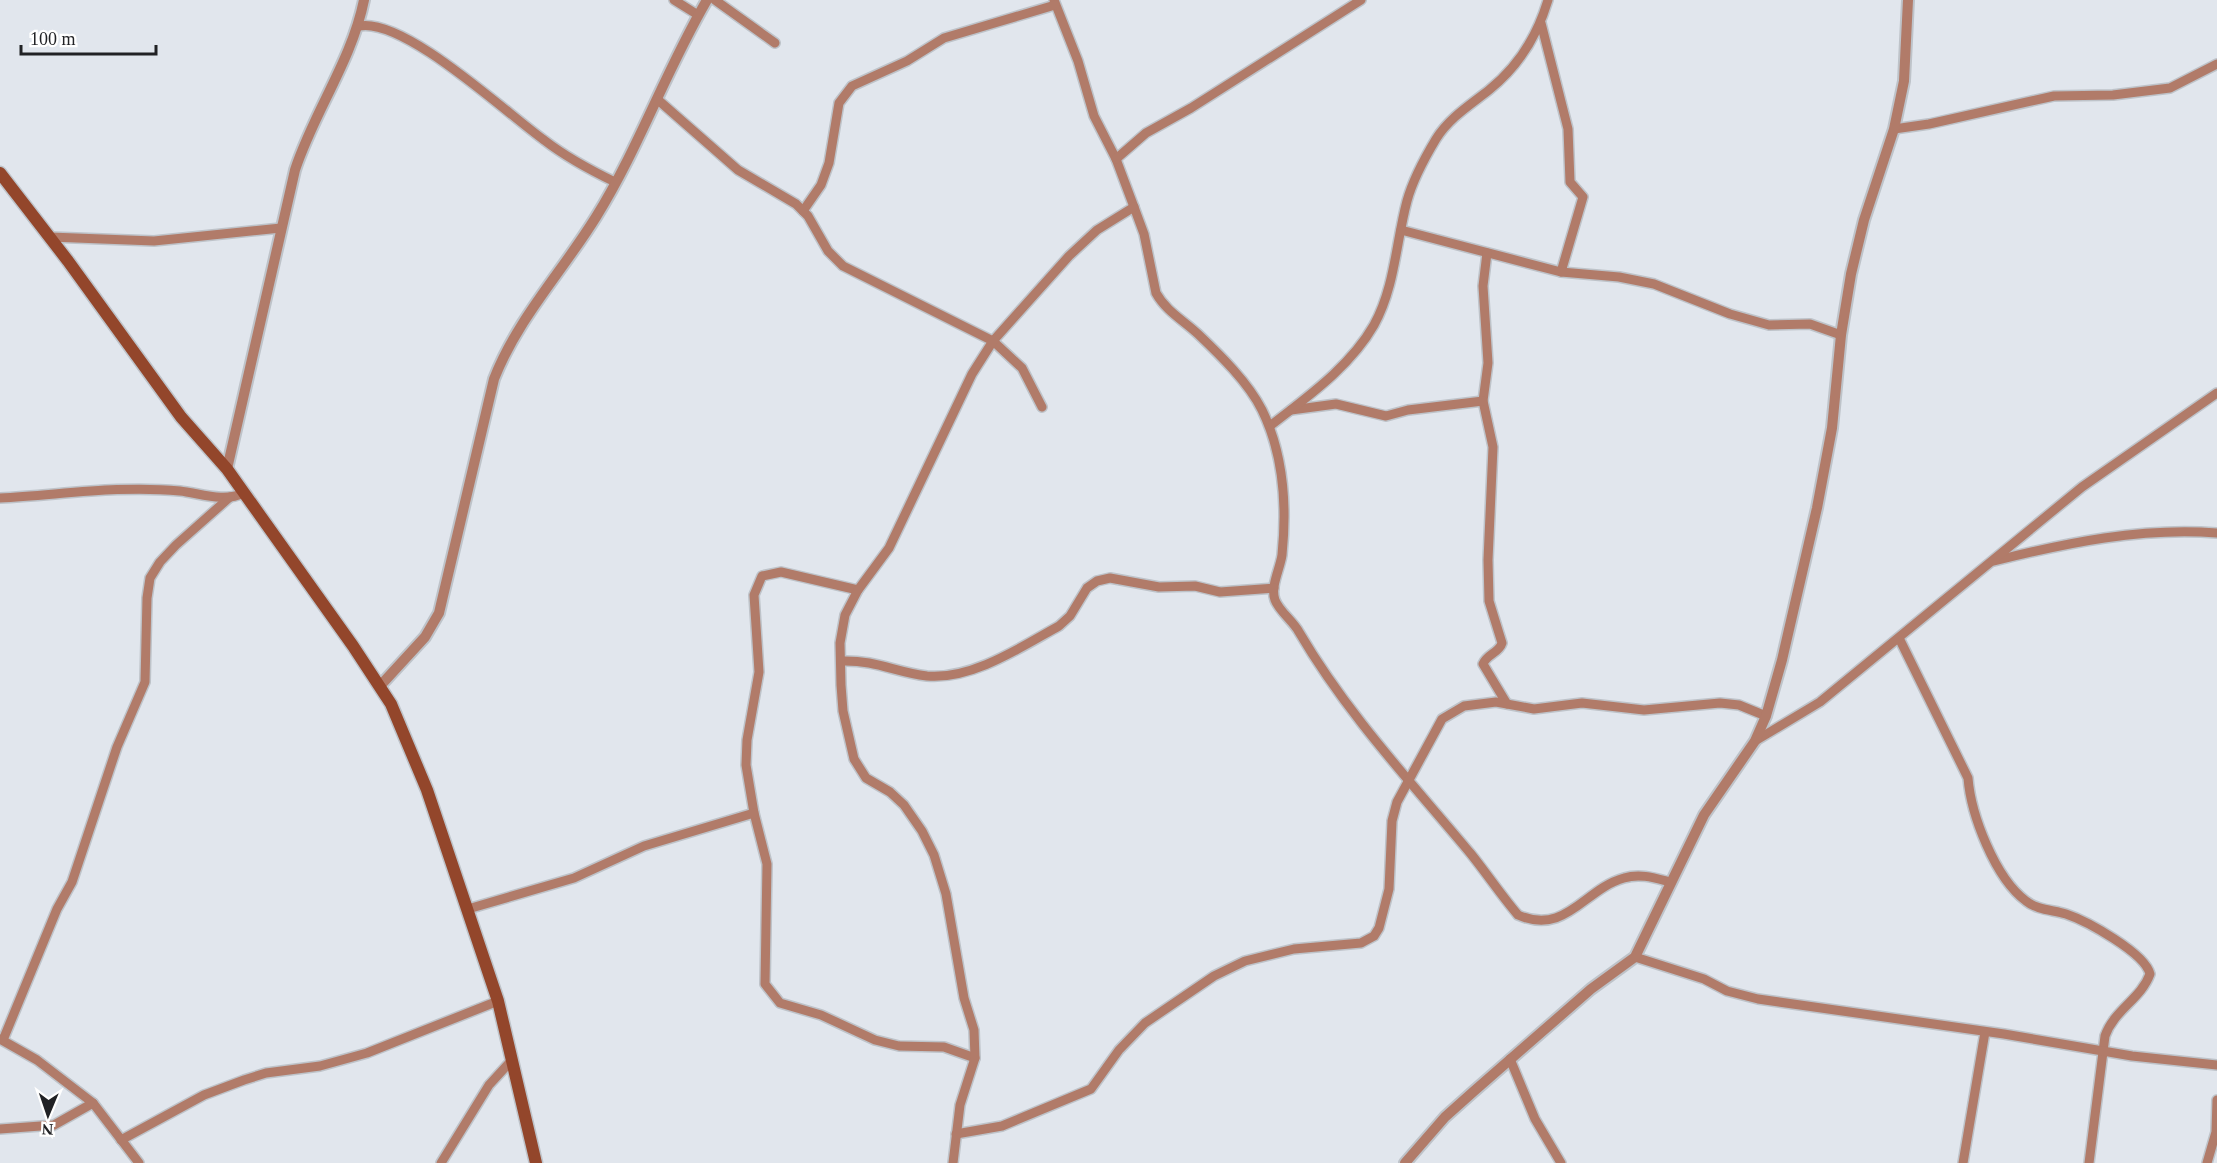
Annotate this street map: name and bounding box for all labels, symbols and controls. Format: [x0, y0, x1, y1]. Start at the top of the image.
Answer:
scale bar [21, 18, 156, 56]
text: 100 m [30, 29, 76, 49]
north arrow [18, 1085, 78, 1145]
text: N [41, 1121, 54, 1138]

